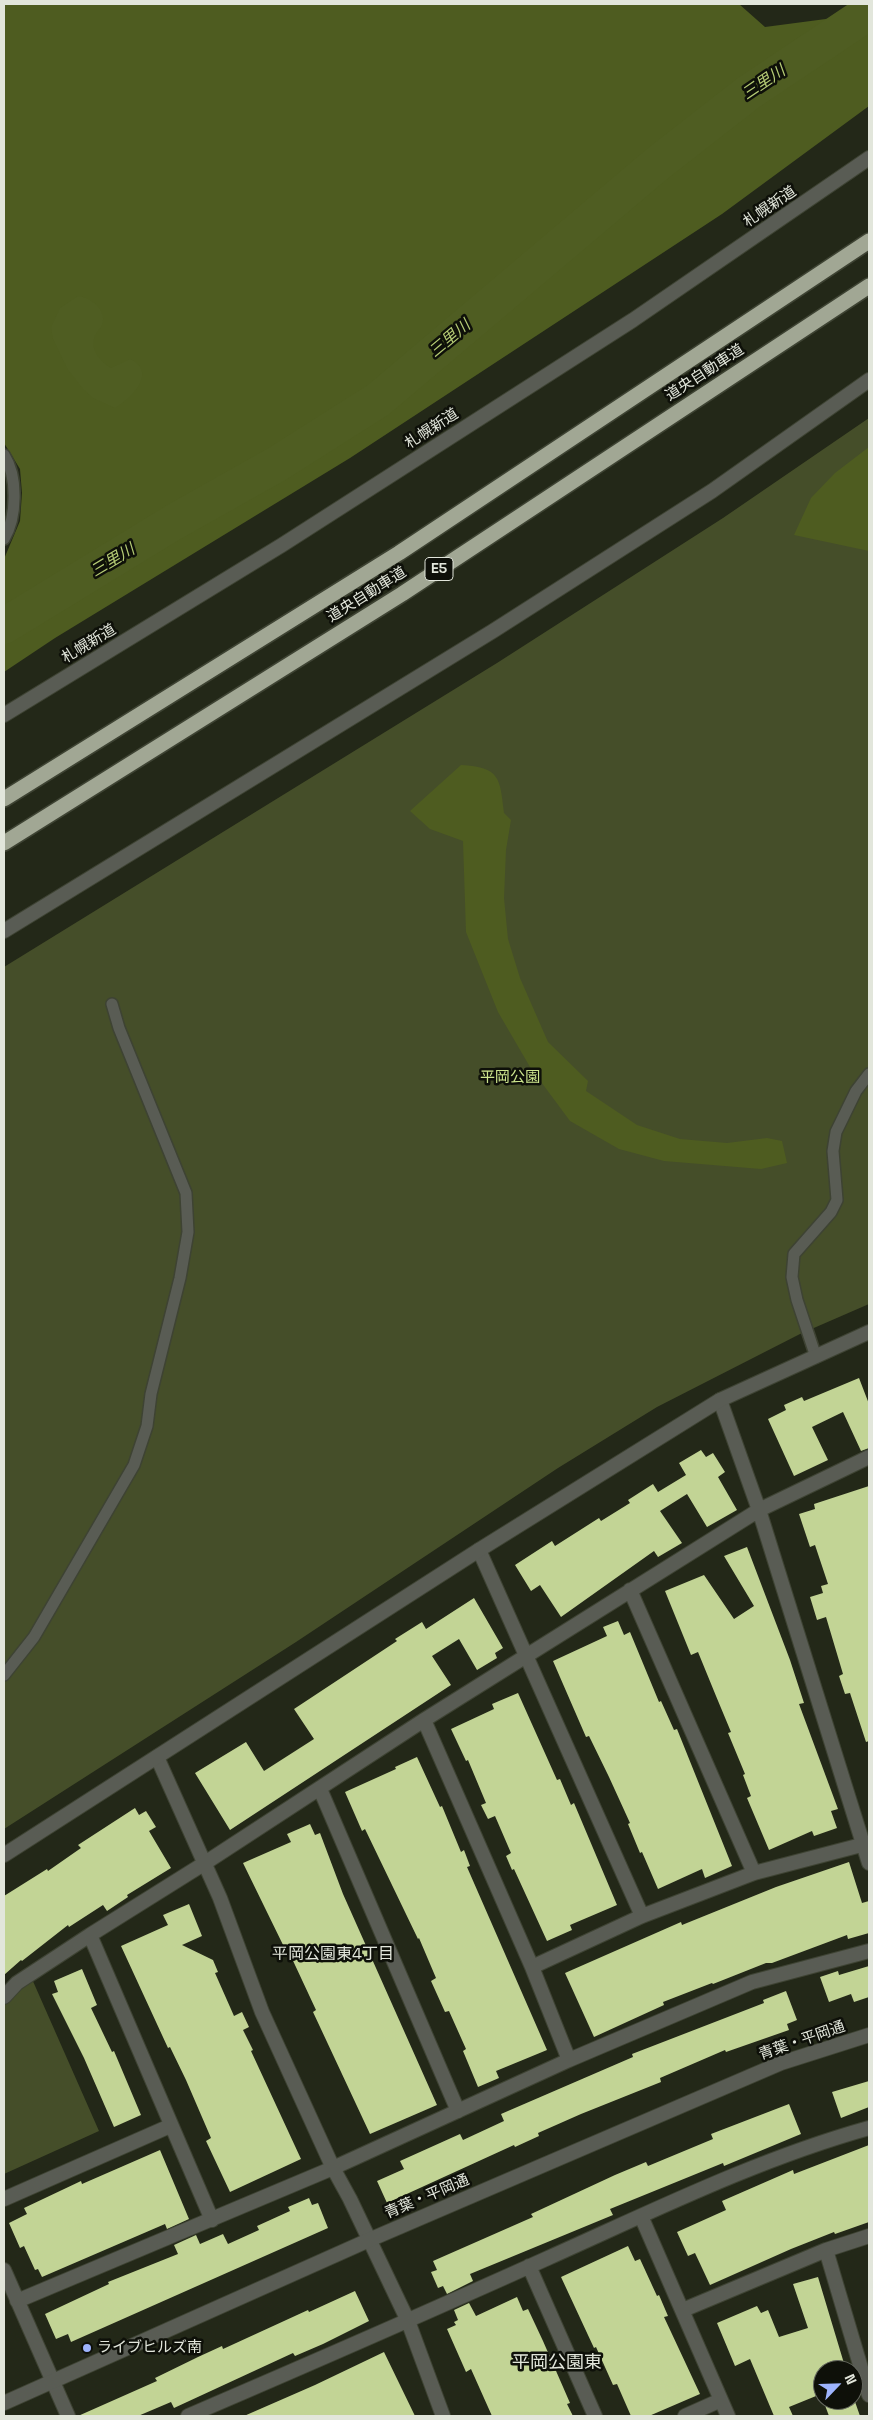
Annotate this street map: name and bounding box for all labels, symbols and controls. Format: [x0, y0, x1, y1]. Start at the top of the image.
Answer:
water label: 三里川 [739, 62, 789, 104]
street label: 札幌新道 [740, 183, 800, 231]
water label: 三里川 [425, 316, 475, 362]
street label: 道央自動車道 [662, 341, 748, 405]
street label: 札幌新道 [402, 405, 462, 453]
water label: 三里川 [87, 540, 139, 582]
road number: E5 [425, 558, 453, 580]
street label: 道央自動車道 [324, 564, 410, 626]
street label: 札幌新道 [59, 621, 119, 667]
park label: 平岡公園 [480, 1069, 540, 1087]
district label: 平岡公園東4丁目 [272, 1945, 394, 1965]
street label: 青葉・平岡通 [757, 2018, 847, 2064]
street label: 青葉・平岡通 [382, 2171, 472, 2223]
place label: ライブヒルズ南 [97, 2339, 202, 2357]
marker: ライブヒルズ南 [81, 2342, 93, 2354]
district label: 平岡公園東 [512, 2352, 602, 2374]
north arrow [813, 2360, 863, 2410]
text: N [841, 2371, 861, 2387]

